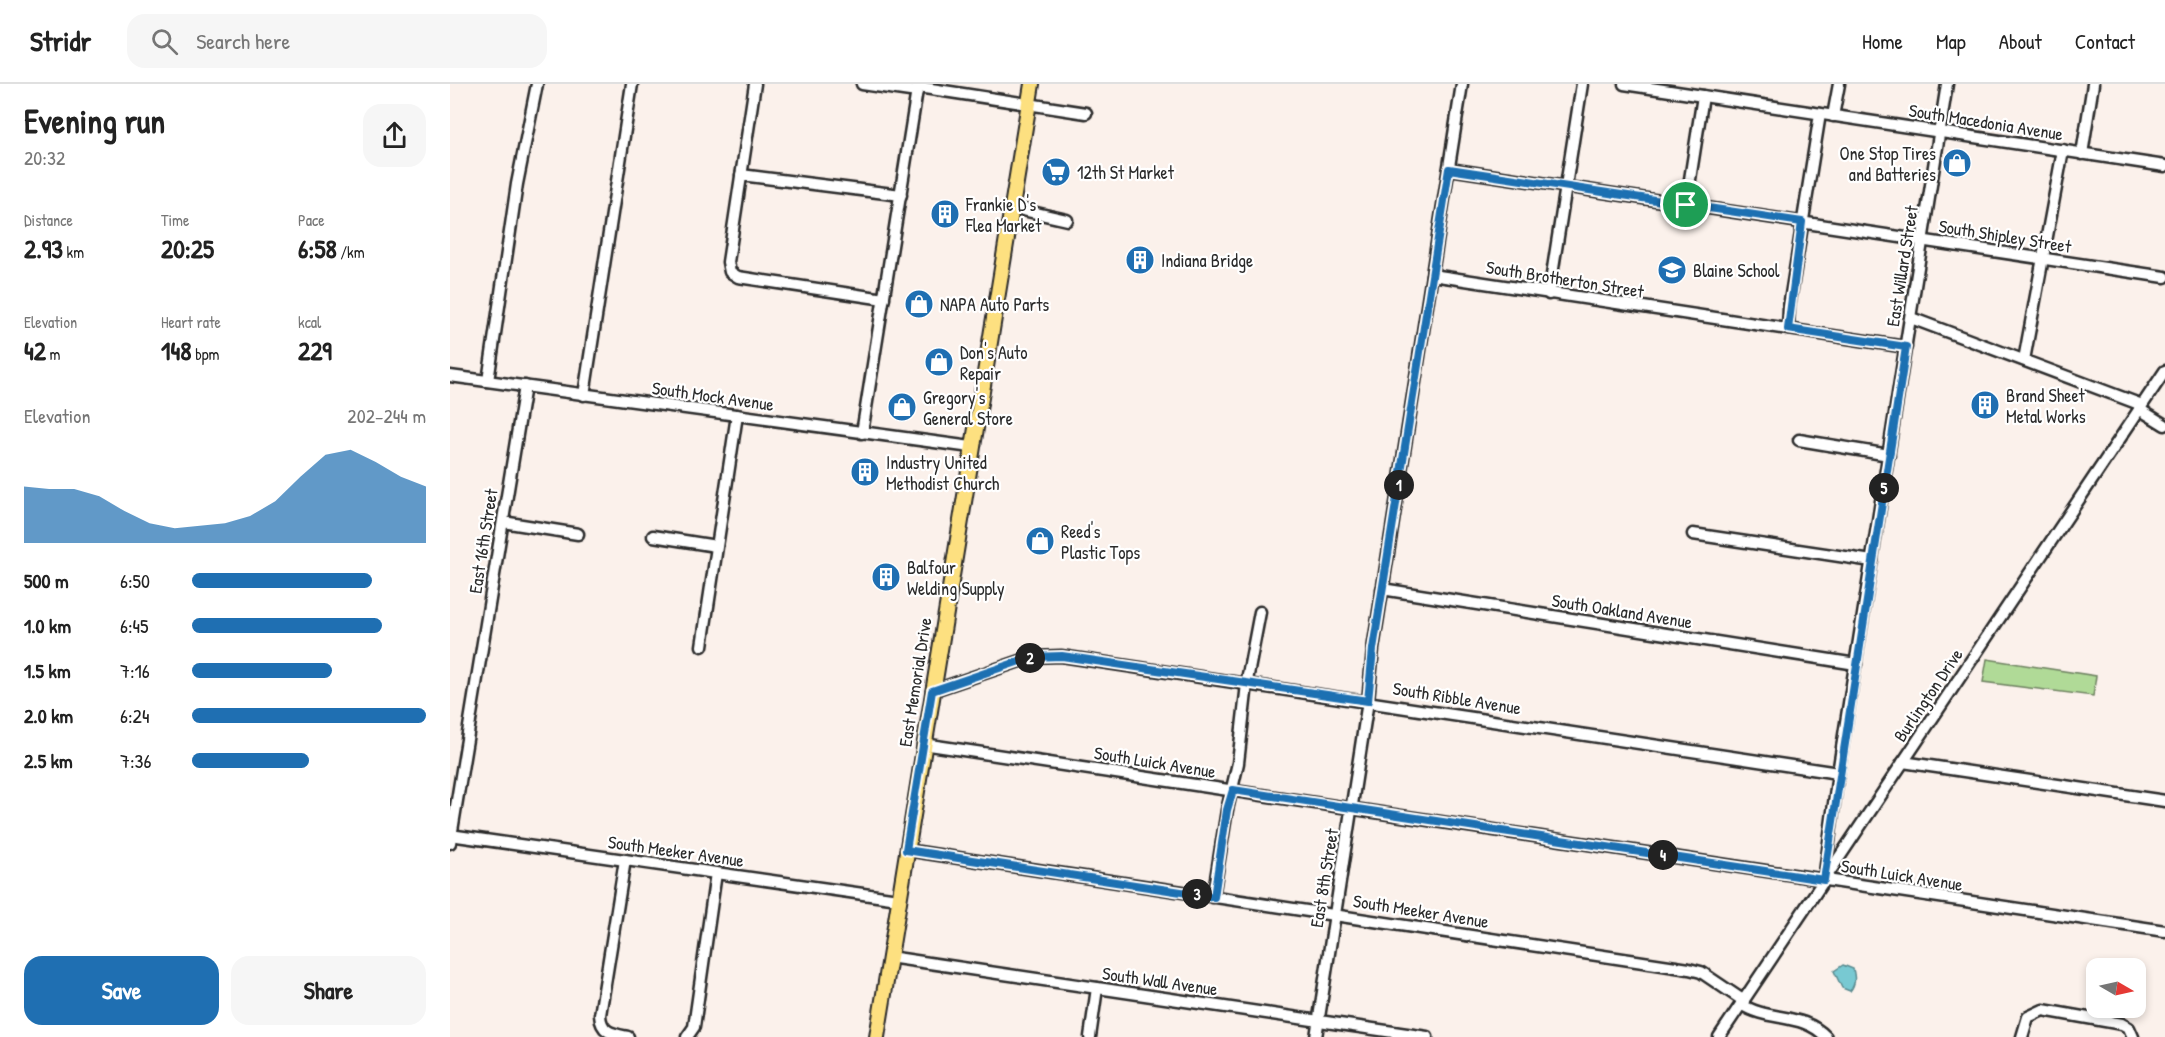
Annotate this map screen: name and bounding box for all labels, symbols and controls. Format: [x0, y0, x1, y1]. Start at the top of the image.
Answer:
search box [127, 14, 547, 68]
text: Stridr [30, 22, 91, 60]
icon: search [148, 25, 181, 58]
text: Search here [196, 26, 290, 56]
text: Home [1862, 27, 1903, 56]
text: Map [1936, 27, 1966, 56]
text: About [1999, 27, 2042, 56]
text: Contact [2075, 27, 2135, 56]
street label: South Macedonia Avenue [1907, 97, 2065, 147]
text: Evening run [24, 99, 165, 143]
button: share [363, 104, 426, 167]
place label: One Stop Tires and Batteries [1840, 141, 1936, 187]
text: 20:32 [24, 144, 65, 171]
shop icon: One Stop Tires and Batteries [1941, 147, 1973, 179]
supermarket icon: 12th St Market [1040, 156, 1072, 188]
place label: 12th St Market [1077, 160, 1175, 185]
pin [1660, 179, 1711, 230]
icon: arrive [1669, 188, 1702, 221]
place label: Frankie D's Flea Market [965, 192, 1042, 238]
building icon: Frankie D's Flea Market [929, 198, 961, 230]
street label: East Willard Street [1880, 203, 1924, 328]
text: Distance [24, 209, 73, 231]
text: Time [161, 209, 189, 231]
text: Pace [298, 209, 325, 231]
street label: South Shipley Street [1937, 213, 2074, 259]
text: 2.93 [24, 231, 63, 266]
text: 20:25 [161, 231, 214, 266]
text: 6:58 [298, 231, 337, 266]
text: km [63, 241, 84, 263]
text: /km [337, 241, 365, 263]
building icon: Indiana Bridge [1124, 244, 1156, 276]
place label: Indiana Bridge [1161, 248, 1253, 273]
street label: South Brotherton Street [1484, 254, 1646, 304]
school or university icon: Blaine School [1656, 254, 1688, 286]
place label: Blaine School [1693, 258, 1780, 283]
shop icon: NAPA Auto Parts [903, 288, 935, 320]
place label: NAPA Auto Parts [940, 292, 1049, 317]
text: Elevation [24, 311, 77, 333]
text: Heart rate [161, 311, 221, 333]
text: kcal [298, 311, 321, 333]
text: 42 [24, 333, 46, 368]
text: 148 [161, 333, 191, 368]
text: 229 [298, 333, 332, 368]
place label: Don's Auto Repair [960, 340, 1027, 386]
text: m [46, 343, 60, 365]
text: bpm [191, 343, 219, 365]
shop icon: Don's Auto Repair [923, 346, 955, 378]
street label: South Mock Avenue [650, 375, 776, 417]
place label: Brand Sheet Metal Works [2006, 383, 2086, 429]
place label: Gregory's General Store [923, 385, 1013, 431]
building icon: Brand Sheet Metal Works [1969, 389, 2001, 421]
shop icon: Gregory's General Store [886, 391, 918, 423]
text: Elevation [24, 402, 90, 429]
text: 202–244 m [347, 402, 426, 429]
place label: Industry United Methodist Church [886, 450, 1000, 496]
building icon: Industry United Methodist Church [849, 456, 881, 488]
pin: 1 [1384, 470, 1414, 500]
pin: 5 [1869, 473, 1899, 503]
text: 1 [1396, 474, 1402, 496]
text: 5 [1881, 477, 1887, 499]
street label: East 16th Street [462, 486, 504, 595]
place label: Reed's Plastic Tops [1061, 519, 1140, 565]
shop icon: Reed's Plastic Tops [1024, 525, 1056, 557]
place label: Balfour Welding Supply [907, 555, 1005, 601]
building icon: Balfour Welding Supply [870, 561, 902, 593]
text: 500 m [24, 567, 69, 594]
text: 6:50 [120, 567, 150, 594]
street label: South Oakland Avenue [1550, 588, 1694, 634]
text: 1.0 km [24, 612, 71, 639]
text: 6:45 [120, 612, 149, 639]
street label: East Memorial Drive [892, 616, 938, 748]
pin: 2 [1015, 643, 1045, 673]
street label: Burlington Drive [1887, 643, 1969, 747]
text: 2 [1026, 647, 1034, 669]
text: 1.5 km [24, 657, 71, 684]
text: 7:16 [120, 657, 150, 684]
street label: South Ribble Avenue [1391, 676, 1523, 720]
text: 2.0 km [24, 702, 73, 729]
text: 6:24 [120, 702, 149, 729]
street label: South Luick Avenue [1092, 740, 1218, 784]
text: 2.5 km [24, 747, 73, 774]
text: 7:36 [120, 747, 151, 774]
street label: East 8th Street [1304, 826, 1344, 929]
street label: South Meeker Avenue [606, 829, 746, 873]
pin: 4 [1648, 840, 1678, 870]
text: 4 [1660, 844, 1666, 866]
street label: South Luick Avenue [1839, 853, 1965, 897]
pin: 3 [1182, 879, 1212, 909]
text: 3 [1193, 883, 1201, 905]
street label: South Meeker Avenue [1351, 888, 1491, 934]
button: Save [24, 956, 219, 1025]
button: Share [231, 956, 426, 1025]
north arrow [2086, 958, 2146, 1018]
map controls [2086, 958, 2146, 1018]
street label: South Wall Avenue [1101, 961, 1219, 1001]

